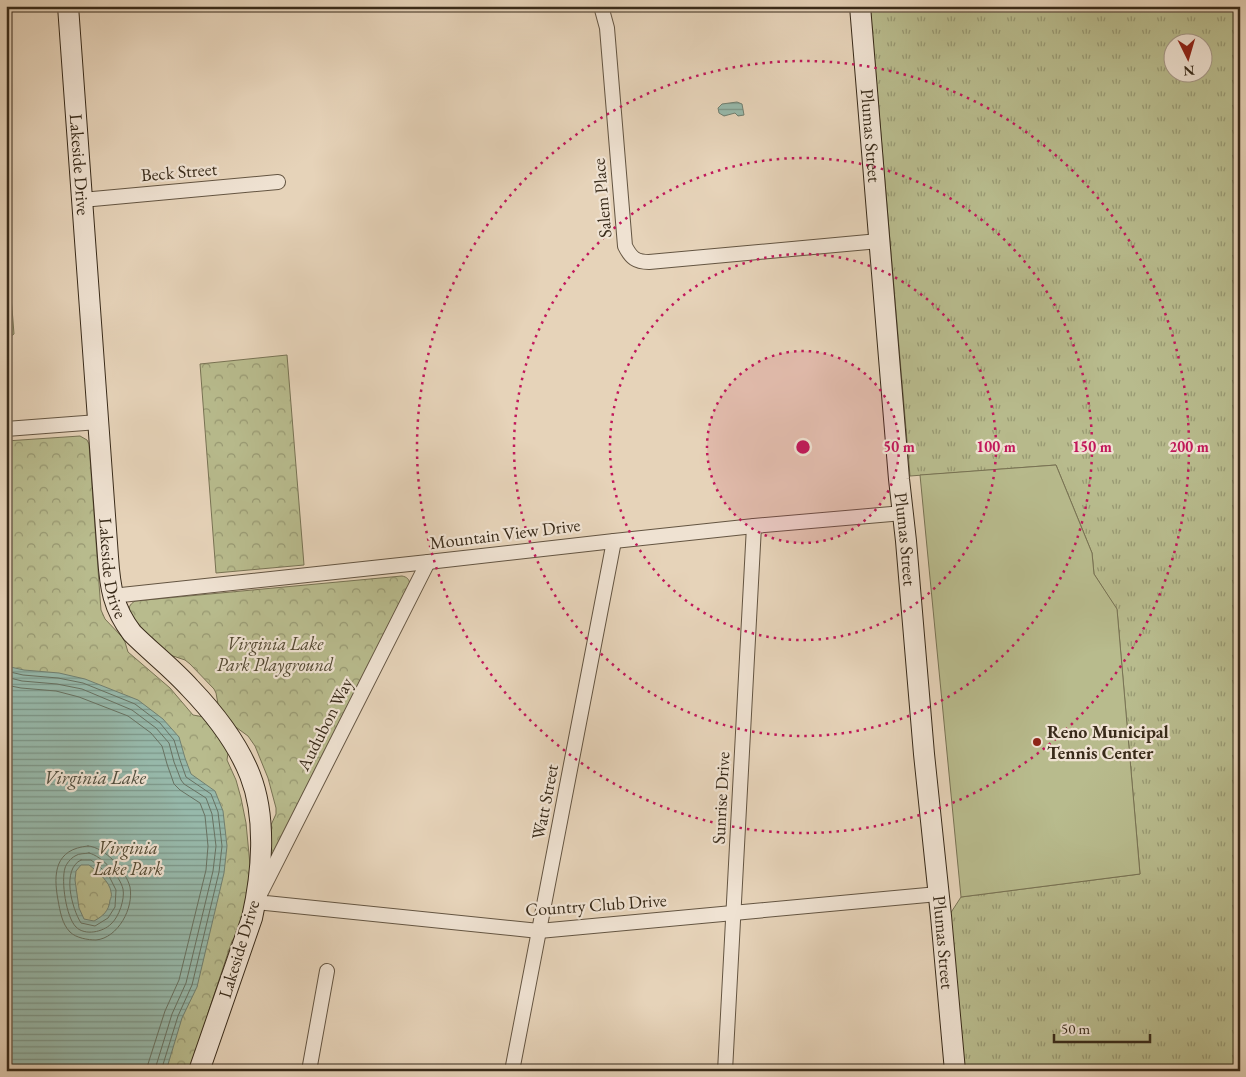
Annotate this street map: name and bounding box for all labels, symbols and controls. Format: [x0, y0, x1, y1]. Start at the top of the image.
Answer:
north arrow [1164, 32, 1214, 82]
text: N [1182, 61, 1196, 80]
street label: Plumas Street [856, 88, 887, 184]
street label: Lakeside Drive [65, 113, 95, 216]
street label: Beck Street [140, 157, 218, 186]
street label: Salem Place [587, 157, 616, 239]
text: 50 m [883, 437, 915, 456]
text: 100 m [976, 437, 1016, 456]
text: 150 m [1072, 437, 1112, 456]
text: 200 m [1169, 437, 1209, 456]
centre of rings [794, 438, 812, 456]
street label: Plumas Street [890, 491, 922, 587]
street label: Mountain View Drive [428, 513, 582, 554]
street label: Lakeside Drive [94, 517, 133, 622]
park label: Virginia Lake Park Playground [217, 632, 334, 677]
street label: Audubon Way [291, 673, 358, 775]
place label: Reno Municipal Tennis Center [1047, 720, 1169, 764]
marker: Reno Municipal Tennis Center [1031, 736, 1043, 748]
street label: Sunrise Drive [707, 751, 734, 845]
street label: Watt Street [526, 762, 563, 842]
water label: Virginia Lake [44, 765, 147, 790]
park label: Virginia Lake Park [92, 836, 163, 880]
street label: Country Club Drive [524, 888, 667, 921]
street label: Plumas Street [928, 894, 960, 990]
street label: Lakeside Drive [213, 897, 264, 1001]
scale bar [1054, 1012, 1150, 1044]
text: 50 m [1061, 1019, 1090, 1038]

